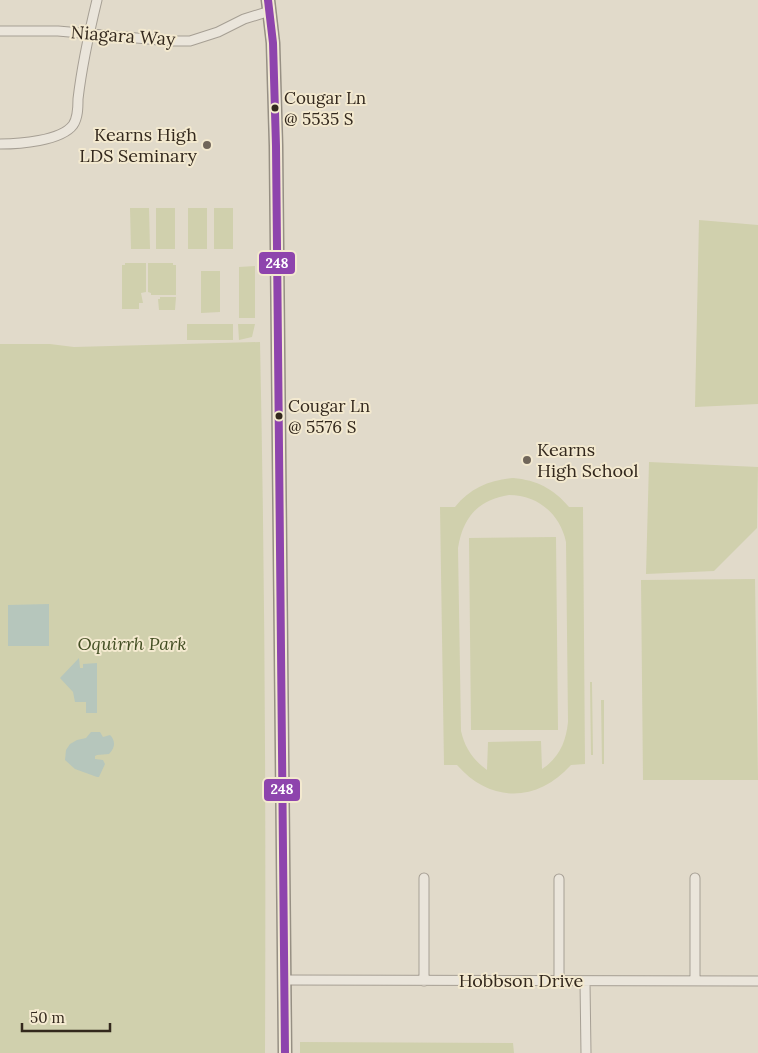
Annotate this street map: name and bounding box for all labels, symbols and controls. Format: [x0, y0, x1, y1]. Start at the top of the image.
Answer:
street label: Niagara Way [70, 20, 177, 51]
place label: Cougar Ln @ 5535 S [284, 87, 366, 130]
marker: Cougar Ln @ 5535 S [270, 103, 280, 113]
place label: Kearns High LDS Seminary [79, 123, 197, 167]
marker: Kearns High LDS Seminary [201, 139, 213, 151]
line badge: 248 [258, 251, 296, 275]
text: 248 [265, 254, 289, 272]
place label: Cougar Ln @ 5576 S [288, 395, 370, 438]
marker: Cougar Ln @ 5576 S [274, 411, 284, 421]
place label: Kearns High School [537, 438, 638, 482]
marker: Kearns High School [521, 454, 533, 466]
park label: Oquirrh Park [77, 632, 187, 655]
line badge: 248 [263, 778, 301, 802]
text: 248 [270, 780, 294, 798]
street label: Hobbson Drive [459, 969, 584, 992]
scale bar [22, 1000, 110, 1032]
text: 50 m [30, 1008, 65, 1027]

